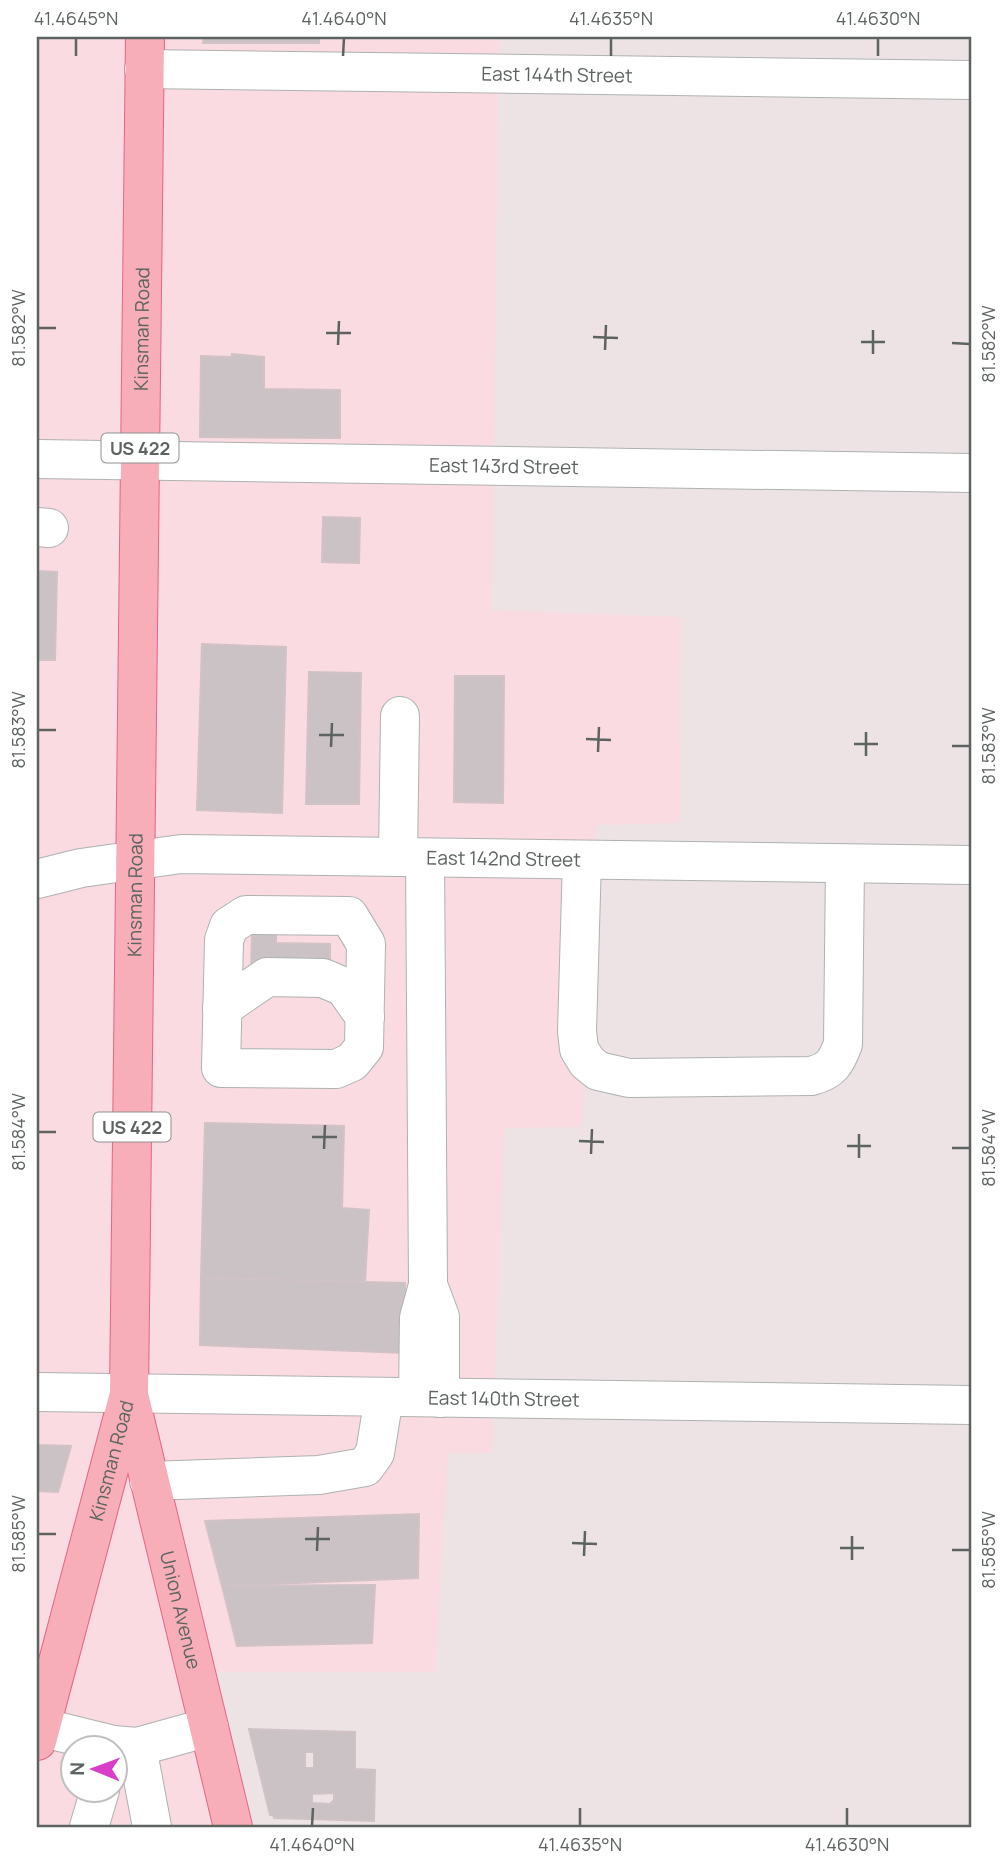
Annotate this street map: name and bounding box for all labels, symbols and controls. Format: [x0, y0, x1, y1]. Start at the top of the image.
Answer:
text: 41.4645°N [34, 6, 118, 30]
text: 41.4640°N [301, 6, 387, 30]
text: 41.4635°N [569, 6, 653, 30]
text: 41.4630°N [836, 6, 920, 30]
street label: East 144th Street [481, 60, 633, 88]
street label: Kinsman Road [128, 267, 155, 391]
text: 81.582°W [6, 289, 30, 367]
text: 81.582°W [976, 305, 1000, 383]
road number: US 422 [102, 434, 178, 462]
street label: East 143rd Street [429, 452, 579, 480]
text: 81.583°W [6, 691, 30, 769]
text: 81.583°W [976, 707, 1000, 785]
street label: Kinsman Road [121, 833, 149, 957]
street label: East 142nd Street [426, 844, 581, 873]
text: 81.584°W [6, 1093, 30, 1171]
text: 81.584°W [976, 1109, 1000, 1187]
road number: US 422 [94, 1112, 170, 1142]
street label: East 140th Street [428, 1384, 580, 1413]
street label: Kinsman Road [83, 1397, 140, 1524]
text: 81.585°W [6, 1495, 30, 1573]
text: 81.585°W [976, 1511, 1000, 1589]
street label: Union Avenue [154, 1548, 208, 1672]
north arrow [60, 1734, 130, 1804]
text: N [64, 1762, 90, 1776]
text: 41.4640°N [269, 1832, 355, 1856]
text: 41.4635°N [538, 1832, 622, 1856]
text: 41.4630°N [805, 1832, 889, 1856]

